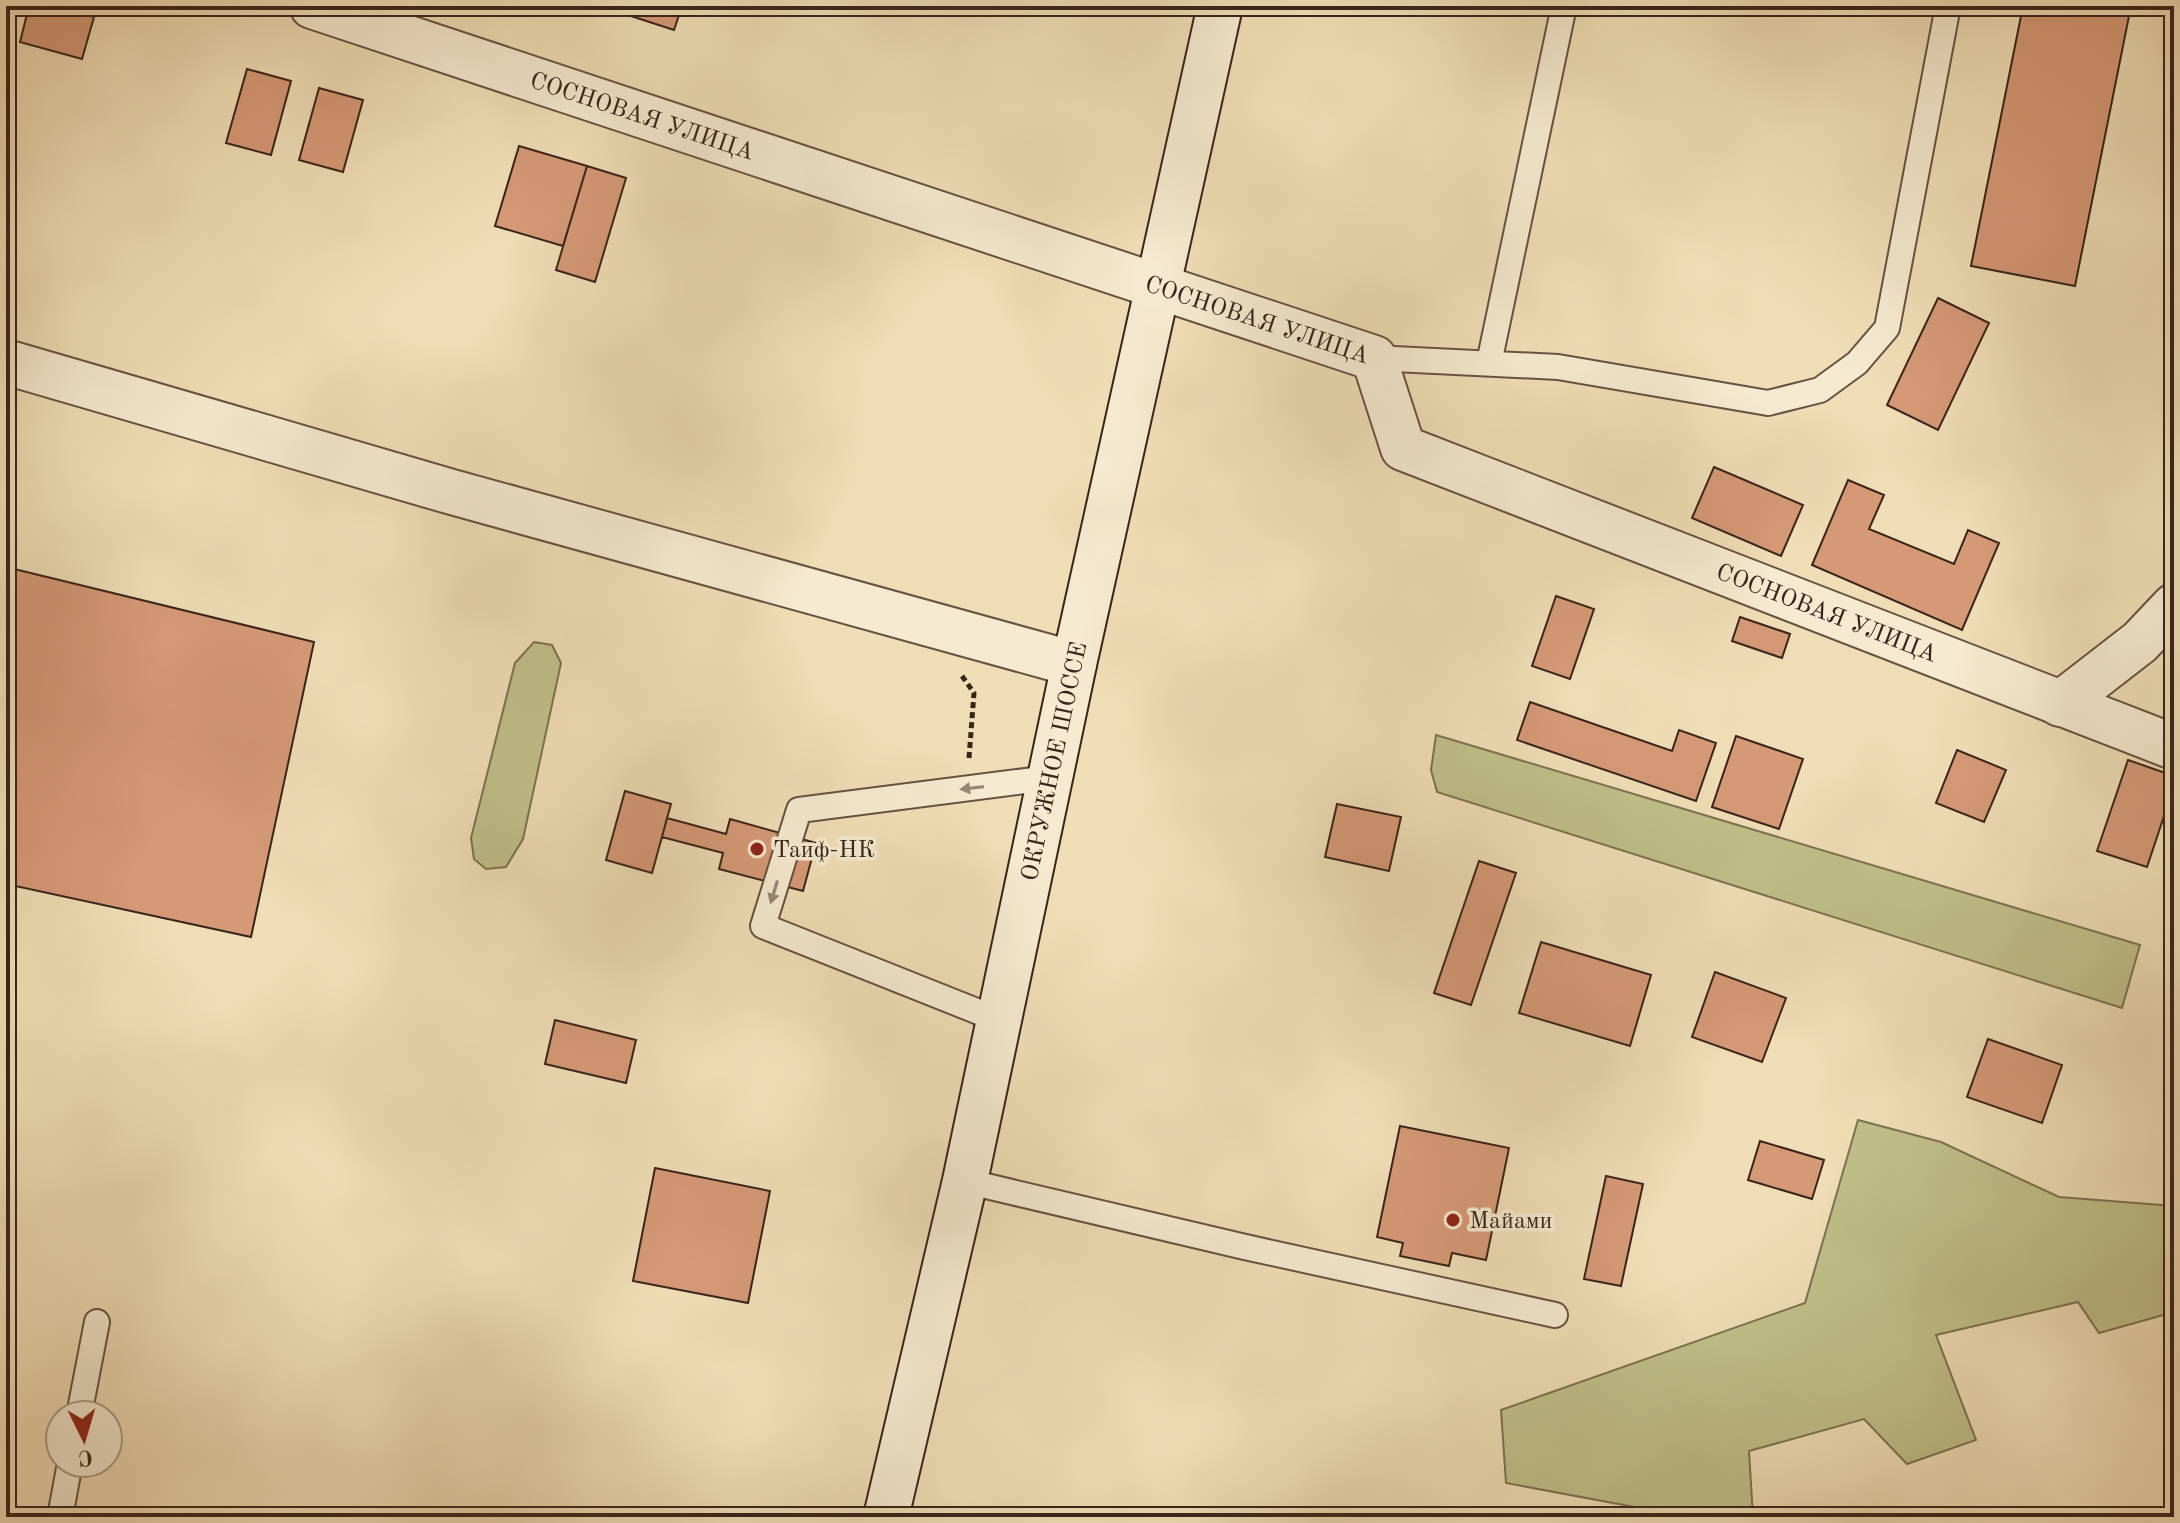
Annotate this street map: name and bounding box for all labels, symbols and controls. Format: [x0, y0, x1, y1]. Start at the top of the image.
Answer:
street label: СОСНОВАЯ УЛИЦА [527, 69, 757, 166]
street label: СОСНОВАЯ УЛИЦА [1142, 273, 1372, 370]
street label: СОСНОВАЯ УЛИЦА [1712, 561, 1940, 668]
street label: ОКРУЖНОЕ ШОССЕ [1019, 640, 1093, 884]
one-way arrow [959, 782, 984, 795]
place label: Таиф-НК [773, 839, 875, 863]
marker: Таиф-НК [748, 840, 766, 858]
one-way arrow [767, 880, 780, 904]
place label: Майами [1469, 1210, 1552, 1234]
marker: Майами [1444, 1211, 1462, 1229]
north arrow [44, 1399, 124, 1479]
text: С [77, 1445, 94, 1469]

